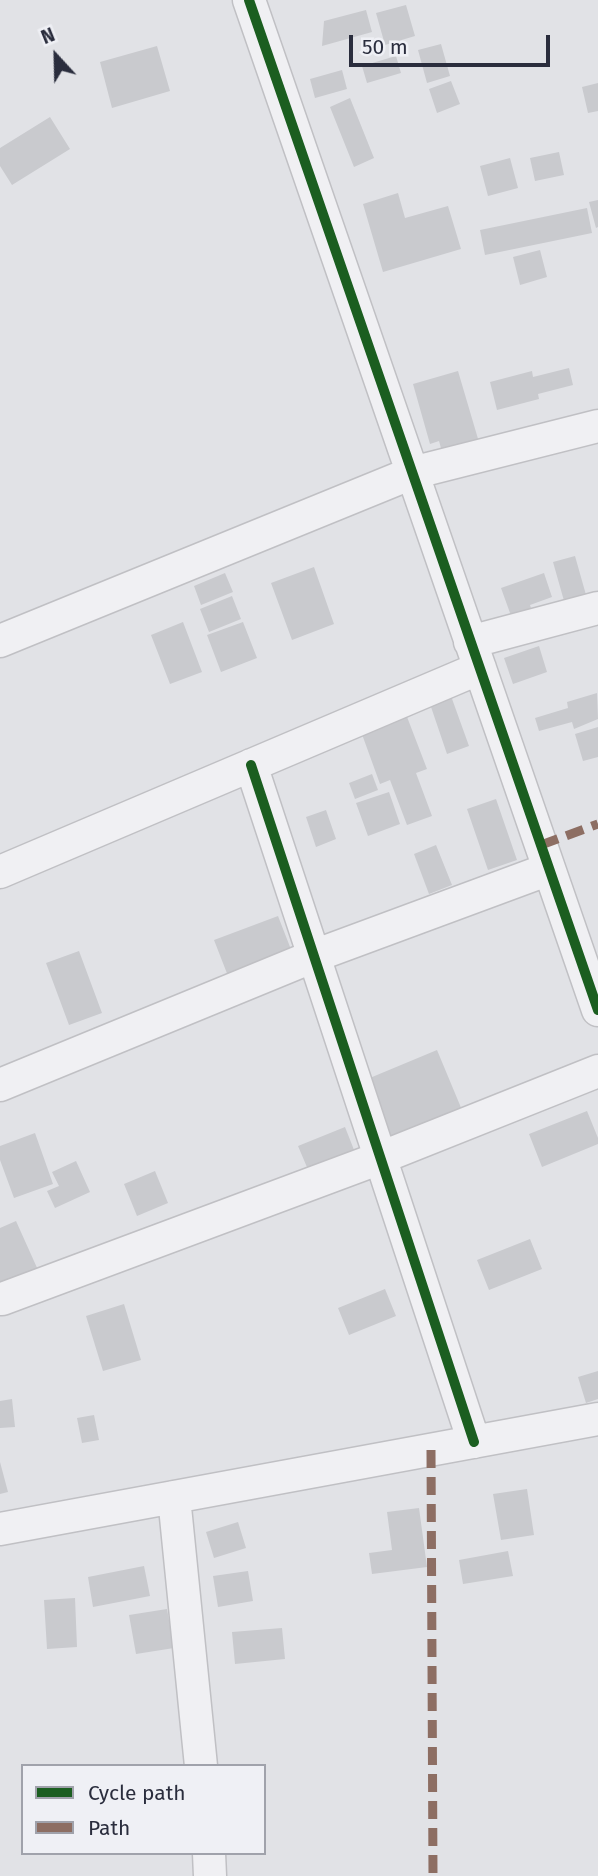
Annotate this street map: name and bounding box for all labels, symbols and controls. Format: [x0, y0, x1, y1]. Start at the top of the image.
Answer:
north arrow [21, 21, 91, 91]
scale bar [353, 21, 554, 65]
text: N [38, 23, 58, 49]
text: 50 m [362, 34, 408, 60]
legend [21, 1764, 266, 1855]
text: Cycle path [88, 1780, 186, 1806]
text: Path [88, 1815, 130, 1841]

